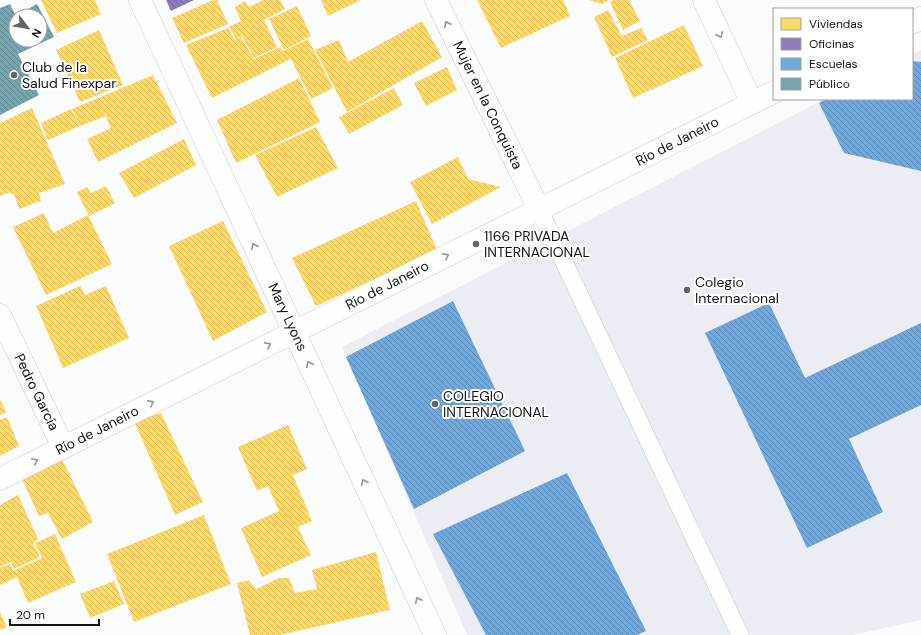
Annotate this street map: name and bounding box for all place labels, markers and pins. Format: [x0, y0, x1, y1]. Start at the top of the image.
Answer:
place label: Club de la Salud Finexpar [22, 58, 116, 92]
marker: Club de la Salud Finexpar [9, 70, 19, 80]
place label: 1166 PRIVADA INTERNACIONAL [484, 227, 590, 261]
marker: 1166 PRIVADA INTERNACIONAL [471, 239, 481, 249]
place label: Colegio Internacional [695, 273, 779, 307]
marker: Colegio Internacional [682, 285, 692, 295]
place label: COLEGIO INTERNACIONAL [443, 387, 549, 421]
marker: COLEGIO INTERNACIONAL [430, 399, 440, 409]

